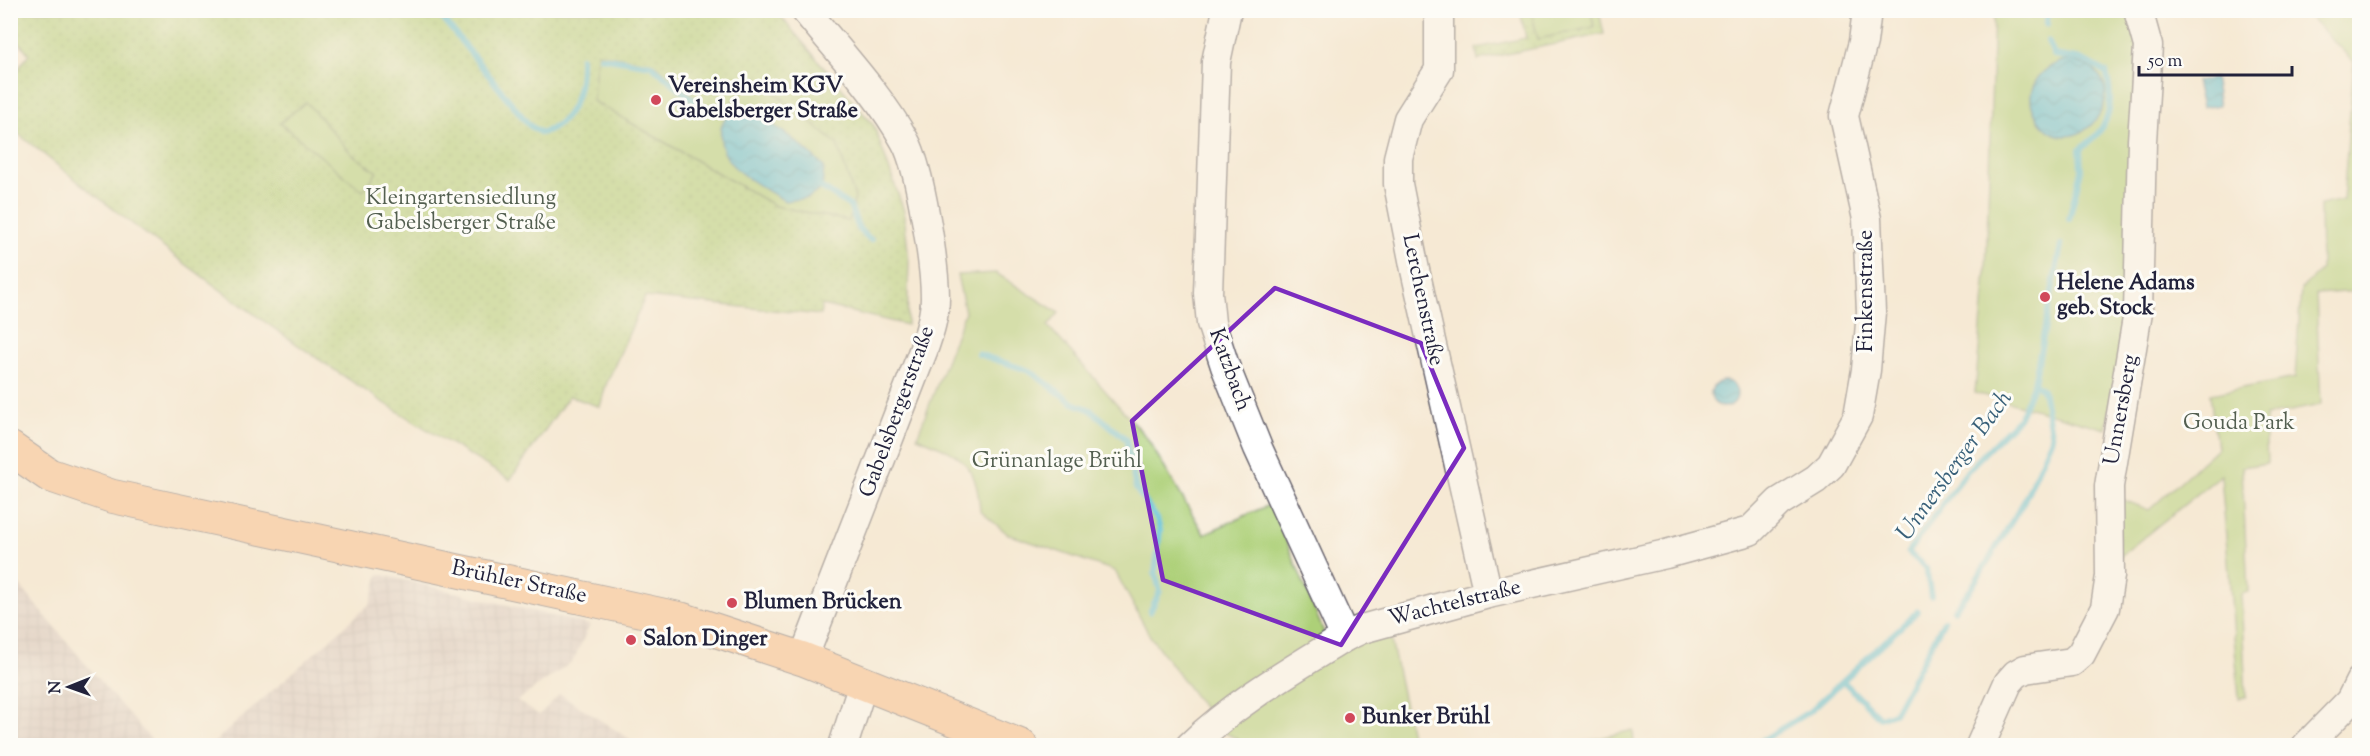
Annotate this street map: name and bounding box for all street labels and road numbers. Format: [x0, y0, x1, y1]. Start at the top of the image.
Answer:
street label: Finkenstraße [1851, 230, 1883, 352]
street label: Lerchenstraße [1392, 231, 1452, 369]
street label: Gabelsbergerstraße [852, 322, 944, 502]
street label: Katzbach [1199, 324, 1259, 416]
street label: Unnersberg [2097, 352, 2148, 468]
street label: Brühler Straße [448, 553, 590, 613]
street label: Wachtelstraße [1385, 572, 1525, 636]

